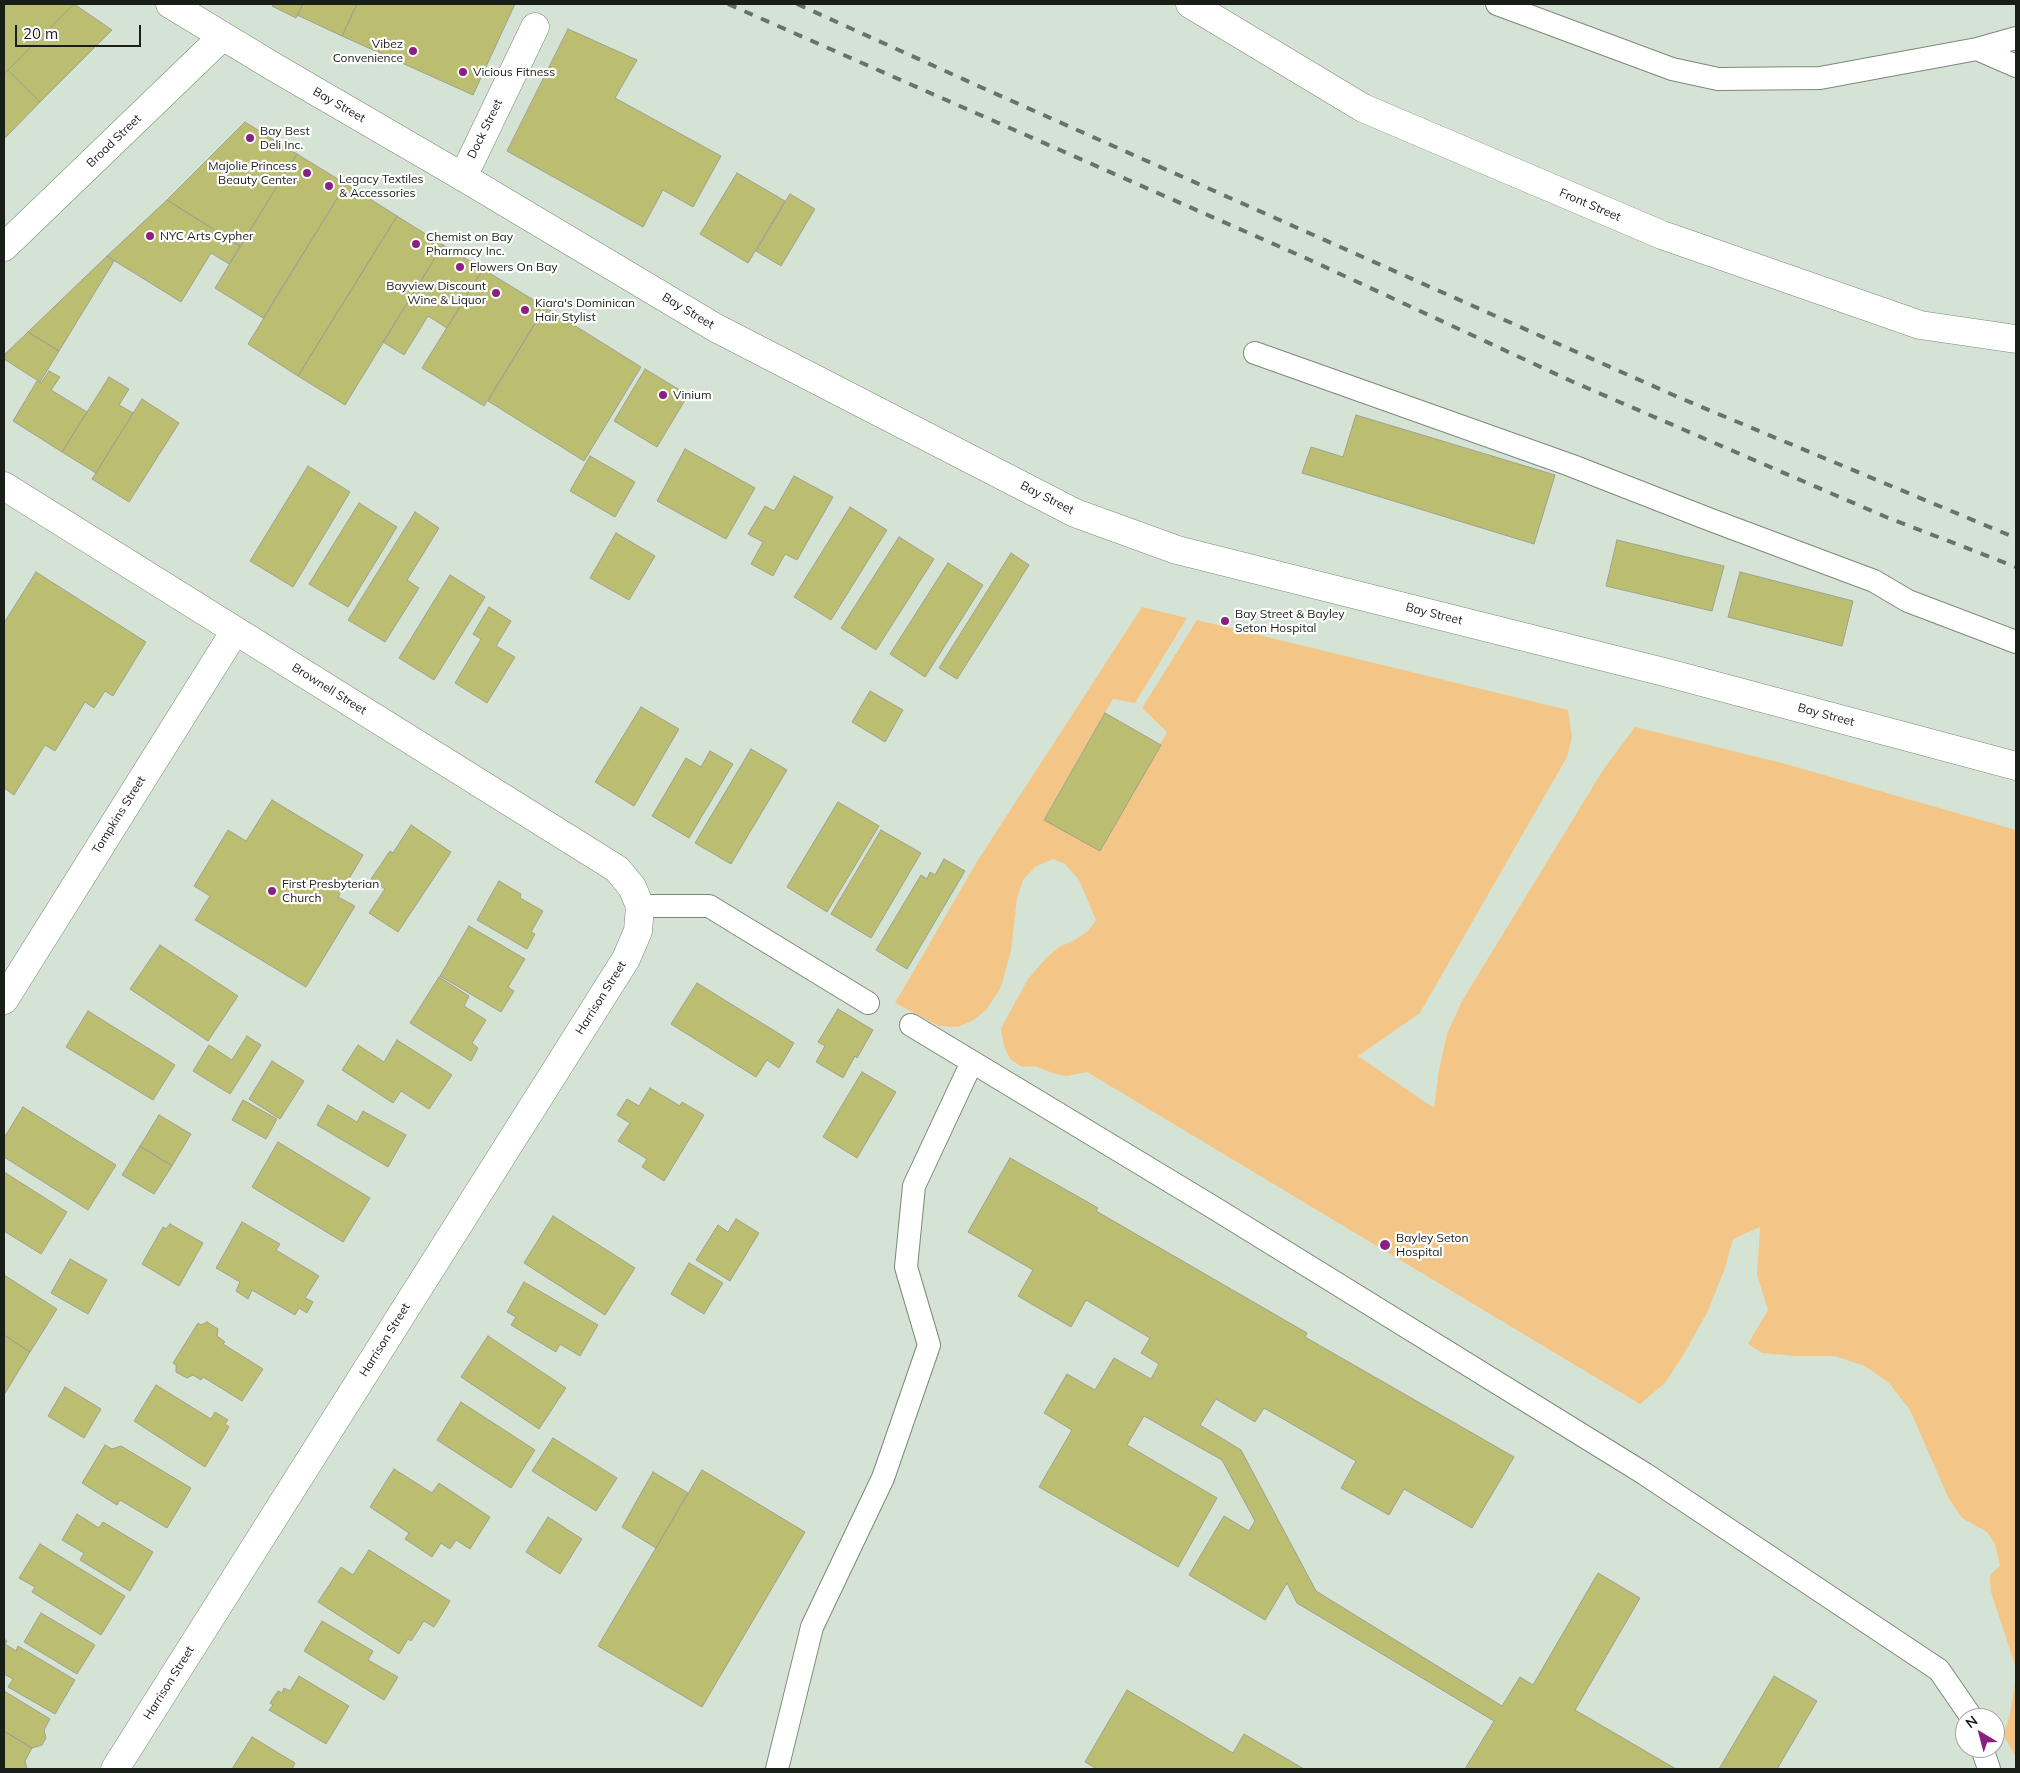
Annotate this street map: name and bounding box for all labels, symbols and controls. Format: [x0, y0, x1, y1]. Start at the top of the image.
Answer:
scale bar [18, 15, 144, 47]
text: 20 m [23, 24, 58, 43]
place label: Vibez Convenience [333, 37, 403, 65]
marker: Vibez Convenience [407, 45, 419, 57]
place label: Vicious Fitness [473, 65, 555, 79]
marker: Vicious Fitness [457, 66, 469, 78]
street label: Bay Street [310, 84, 368, 126]
street label: Dock Street [464, 97, 506, 161]
street label: Broad Street [84, 112, 144, 170]
place label: Bay Best Deli Inc. [260, 124, 310, 152]
marker: Bay Best Deli Inc. [244, 132, 256, 144]
place label: Majolie Princess Beauty Center [208, 159, 297, 187]
marker: Majolie Princess Beauty Center [301, 167, 313, 179]
place label: Legacy Textiles & Accessories [339, 172, 424, 200]
marker: Legacy Textiles & Accessories [323, 180, 335, 192]
street label: Front Street [1557, 186, 1623, 224]
place label: NYC Arts Cypher [160, 229, 253, 243]
marker: NYC Arts Cypher [144, 230, 156, 242]
place label: Chemist on Bay Pharmacy Inc. [426, 230, 513, 258]
marker: Chemist on Bay Pharmacy Inc. [410, 238, 422, 250]
place label: Flowers On Bay [470, 260, 558, 274]
marker: Flowers On Bay [454, 261, 466, 273]
place label: Bayview Discount Wine & Liquor [386, 279, 486, 307]
marker: Bayview Discount Wine & Liquor [490, 287, 502, 299]
street label: Bay Street [659, 290, 717, 332]
place label: Kiara's Dominican Hair Stylist [535, 296, 635, 324]
marker: Kiara's Dominican Hair Stylist [519, 304, 531, 316]
place label: Vinium [673, 388, 712, 402]
marker: Vinium [657, 389, 669, 401]
street label: Bay Street [1018, 478, 1076, 518]
street label: Bay Street [1404, 600, 1464, 628]
place label: Bay Street & Bayley Seton Hospital [1235, 607, 1345, 635]
marker: Bay Street & Bayley Seton Hospital [1219, 615, 1231, 627]
street label: Brownell Street [289, 660, 369, 718]
street label: Bay Street [1796, 701, 1856, 729]
street label: Tompkins Street [89, 773, 149, 857]
place label: First Presbyterian Church [282, 877, 379, 905]
marker: First Presbyterian Church [266, 885, 278, 897]
street label: Harrison Street [573, 959, 629, 1037]
place label: Bayley Seton Hospital [1396, 1231, 1469, 1259]
marker: Bayley Seton Hospital [1378, 1238, 1392, 1252]
street label: Harrison Street [357, 1301, 413, 1379]
street label: Harrison Street [141, 1644, 197, 1722]
north arrow [1955, 1708, 2005, 1758]
text: N [1962, 1711, 1981, 1732]

